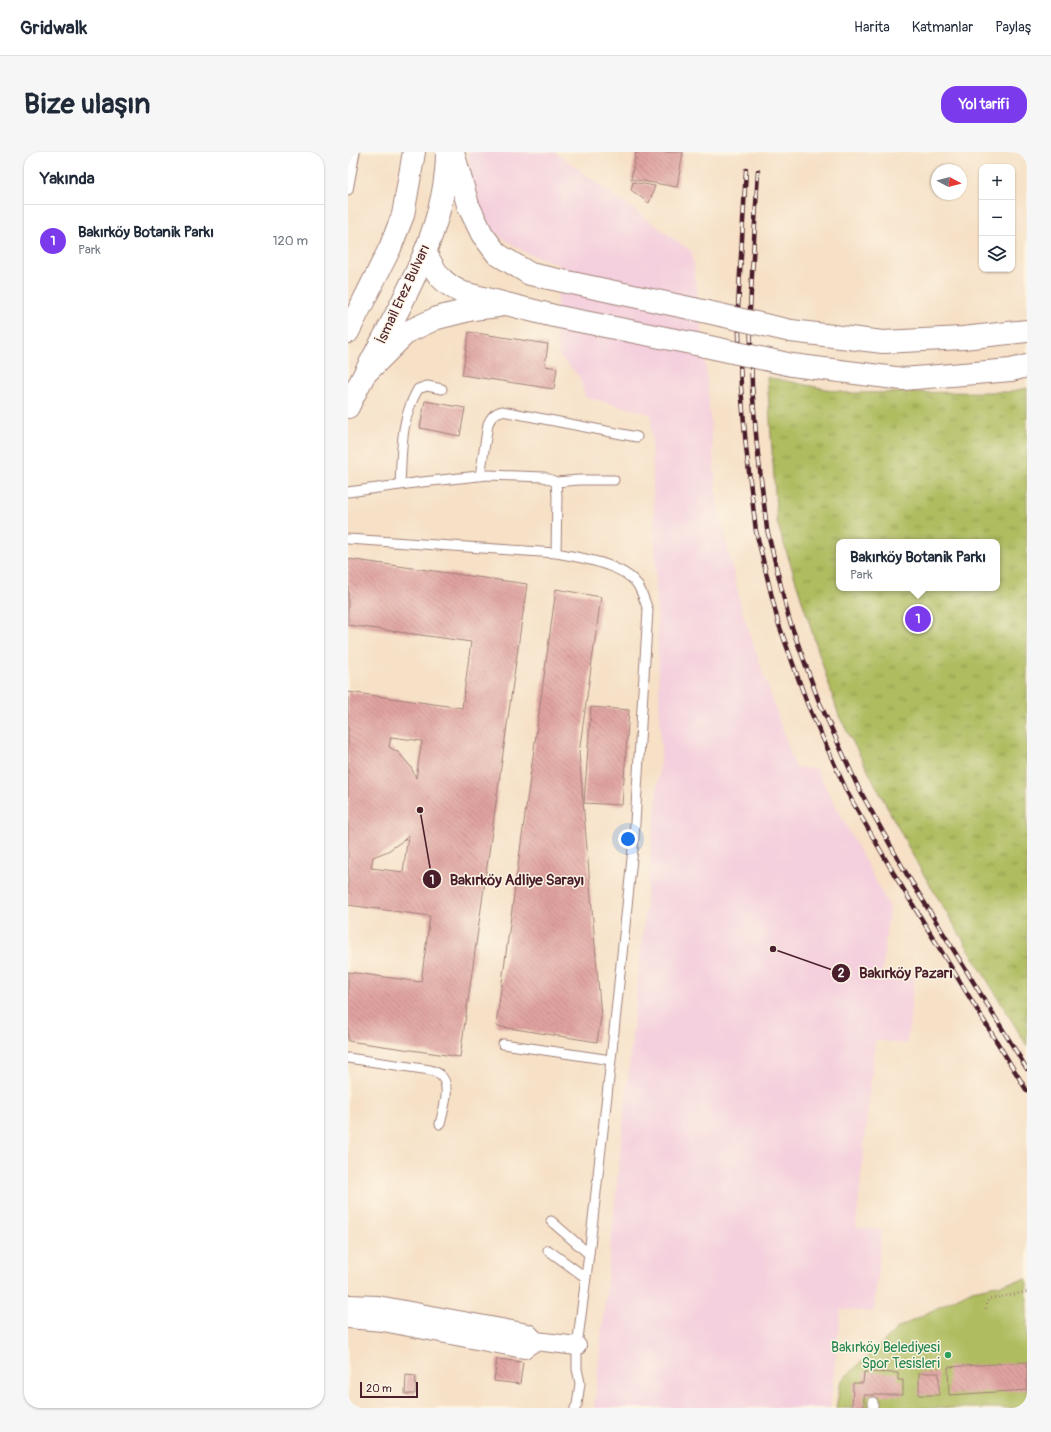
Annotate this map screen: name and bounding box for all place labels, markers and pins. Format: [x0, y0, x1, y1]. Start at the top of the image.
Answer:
pin: 1 [905, 604, 931, 634]
callout: Bakırköy Adliye Sarayı [422, 866, 592, 893]
callout: Bakırköy Pazarı [831, 959, 961, 986]
place label: Bakırköy Belediyesi Spor Tesisleri [831, 1339, 940, 1372]
marker: Bakırköy Belediyesi Spor Tesisleri [943, 1350, 953, 1360]

